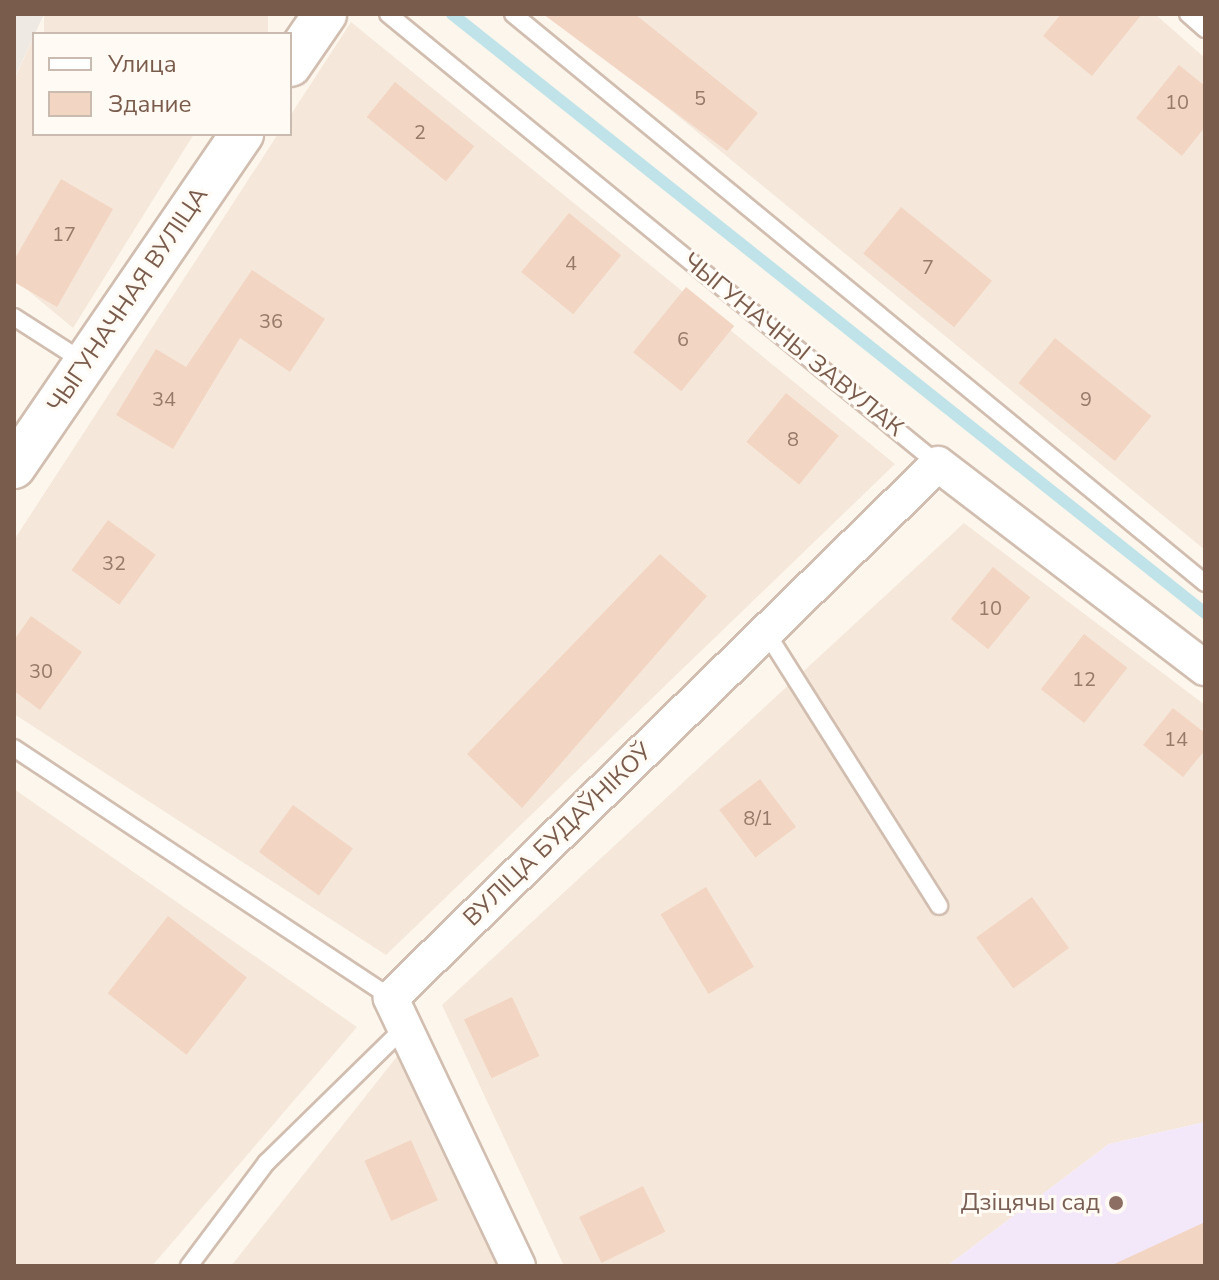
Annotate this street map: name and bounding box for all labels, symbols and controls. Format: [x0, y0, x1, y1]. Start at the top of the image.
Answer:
legend [32, 32, 292, 136]
text: Улица [108, 48, 177, 80]
house number: 5 [694, 86, 706, 110]
text: Здание [108, 88, 192, 120]
house number: 10 [1165, 90, 1189, 114]
house number: 2 [414, 120, 426, 144]
street label: ЧЫГУНАЧНАЯ ВУЛІЦА [42, 182, 214, 418]
house number: 17 [52, 222, 76, 246]
street label: ЧЫГУНАЧНЫ ЗАВУЛАК [677, 247, 909, 443]
house number: 4 [565, 251, 577, 275]
house number: 7 [922, 255, 934, 279]
house number: 36 [259, 309, 283, 333]
house number: 6 [677, 327, 689, 351]
house number: 34 [152, 387, 176, 411]
house number: 9 [1080, 387, 1092, 411]
house number: 8 [787, 427, 799, 451]
house number: 32 [102, 551, 126, 575]
house number: 10 [978, 596, 1002, 620]
house number: 30 [29, 659, 53, 683]
house number: 12 [1072, 667, 1096, 691]
house number: 14 [1164, 727, 1188, 751]
street label: ВУЛІЦА БУДАЎНІКОЎ [458, 738, 658, 932]
house number: 8/1 [743, 806, 773, 830]
place label: Дзіцячы сад [961, 1189, 1100, 1217]
marker: Дзіцячы сад [1107, 1194, 1125, 1212]

